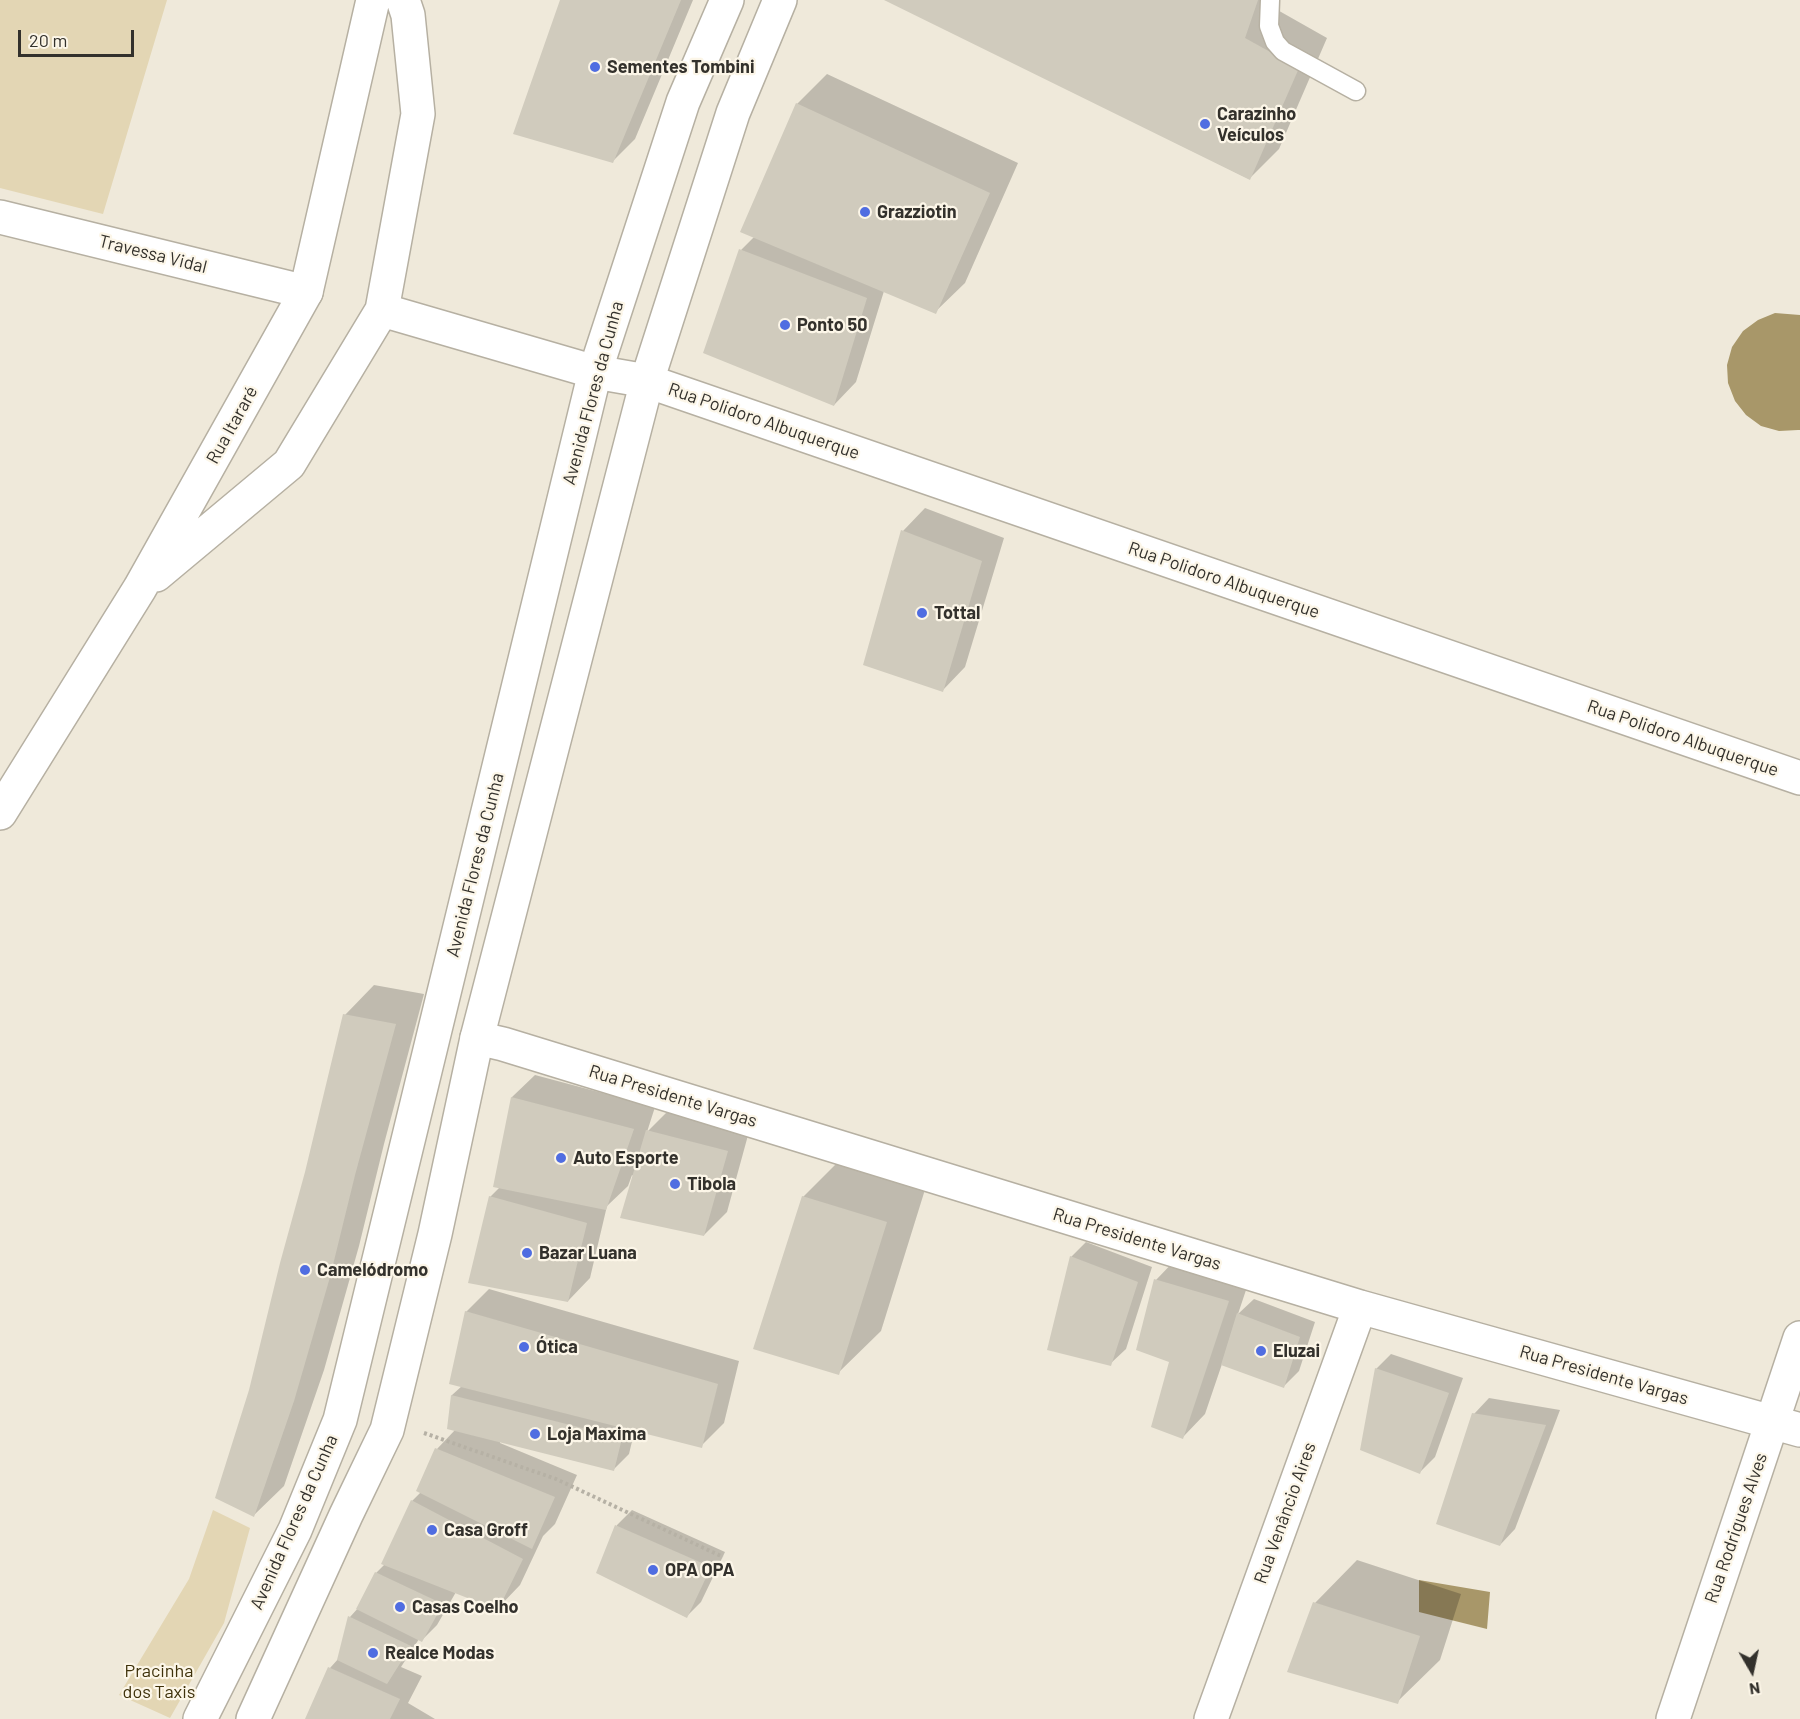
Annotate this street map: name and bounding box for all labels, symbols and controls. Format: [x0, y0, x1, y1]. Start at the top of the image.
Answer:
scale bar [21, 18, 136, 56]
text: 20 m [29, 29, 67, 51]
place label: Sementes Tombini [607, 56, 755, 78]
marker: Sementes Tombini [588, 60, 602, 74]
place label: Carazinho Veículos [1217, 103, 1296, 146]
marker: Carazinho Veículos [1198, 117, 1212, 131]
place label: Grazziotin [877, 201, 957, 223]
marker: Grazziotin [858, 205, 872, 219]
street label: Travessa Vidal [97, 230, 209, 278]
street label: Avenida Flores da Cunha [558, 299, 628, 487]
place label: Ponto 50 [797, 314, 867, 336]
marker: Ponto 50 [778, 318, 792, 332]
street label: Rua Polidoro Albuquerque [665, 378, 863, 464]
street label: Rua Itararé [202, 382, 262, 468]
street label: Rua Polidoro Albuquerque [1125, 537, 1323, 623]
place label: Tottal [934, 602, 980, 624]
marker: Tottal [915, 606, 929, 620]
street label: Rua Polidoro Albuquerque [1584, 695, 1782, 781]
street label: Avenida Flores da Cunha [442, 771, 508, 959]
street label: Rua Presidente Vargas [586, 1060, 760, 1132]
place label: Auto Esporte [573, 1147, 679, 1169]
marker: Auto Esporte [554, 1151, 568, 1165]
place label: Tibola [687, 1173, 736, 1195]
marker: Tibola [668, 1177, 682, 1191]
street label: Rua Presidente Vargas [1050, 1203, 1224, 1275]
place label: Bazar Luana [539, 1242, 637, 1264]
marker: Bazar Luana [520, 1246, 534, 1260]
place label: Camelódromo [317, 1259, 428, 1281]
marker: Camelódromo [298, 1263, 312, 1277]
place label: Ótica [536, 1336, 578, 1358]
marker: Ótica [517, 1340, 531, 1354]
place label: Eluzai [1273, 1340, 1320, 1362]
street label: Rua Presidente Vargas [1517, 1341, 1691, 1409]
marker: Eluzai [1254, 1344, 1268, 1358]
place label: Loja Maxima [547, 1423, 646, 1445]
marker: Loja Maxima [528, 1427, 542, 1441]
street label: Avenida Flores da Cunha [246, 1431, 342, 1613]
street label: Rua Venâncio Aires [1249, 1439, 1321, 1587]
street label: Rua Rodrigues Alves [1700, 1450, 1772, 1606]
place label: Casa Groff [444, 1519, 528, 1541]
marker: Casa Groff [425, 1523, 439, 1537]
place label: OPA OPA [665, 1559, 735, 1581]
marker: OPA OPA [646, 1563, 660, 1577]
place label: Casas Coelho [412, 1596, 519, 1618]
marker: Casas Coelho [393, 1600, 407, 1614]
north arrow [1722, 1641, 1782, 1701]
place label: Realce Modas [385, 1642, 494, 1664]
marker: Realce Modas [366, 1646, 380, 1660]
park label: Pracinha dos Taxis [123, 1660, 195, 1702]
text: N [1748, 1679, 1762, 1699]

